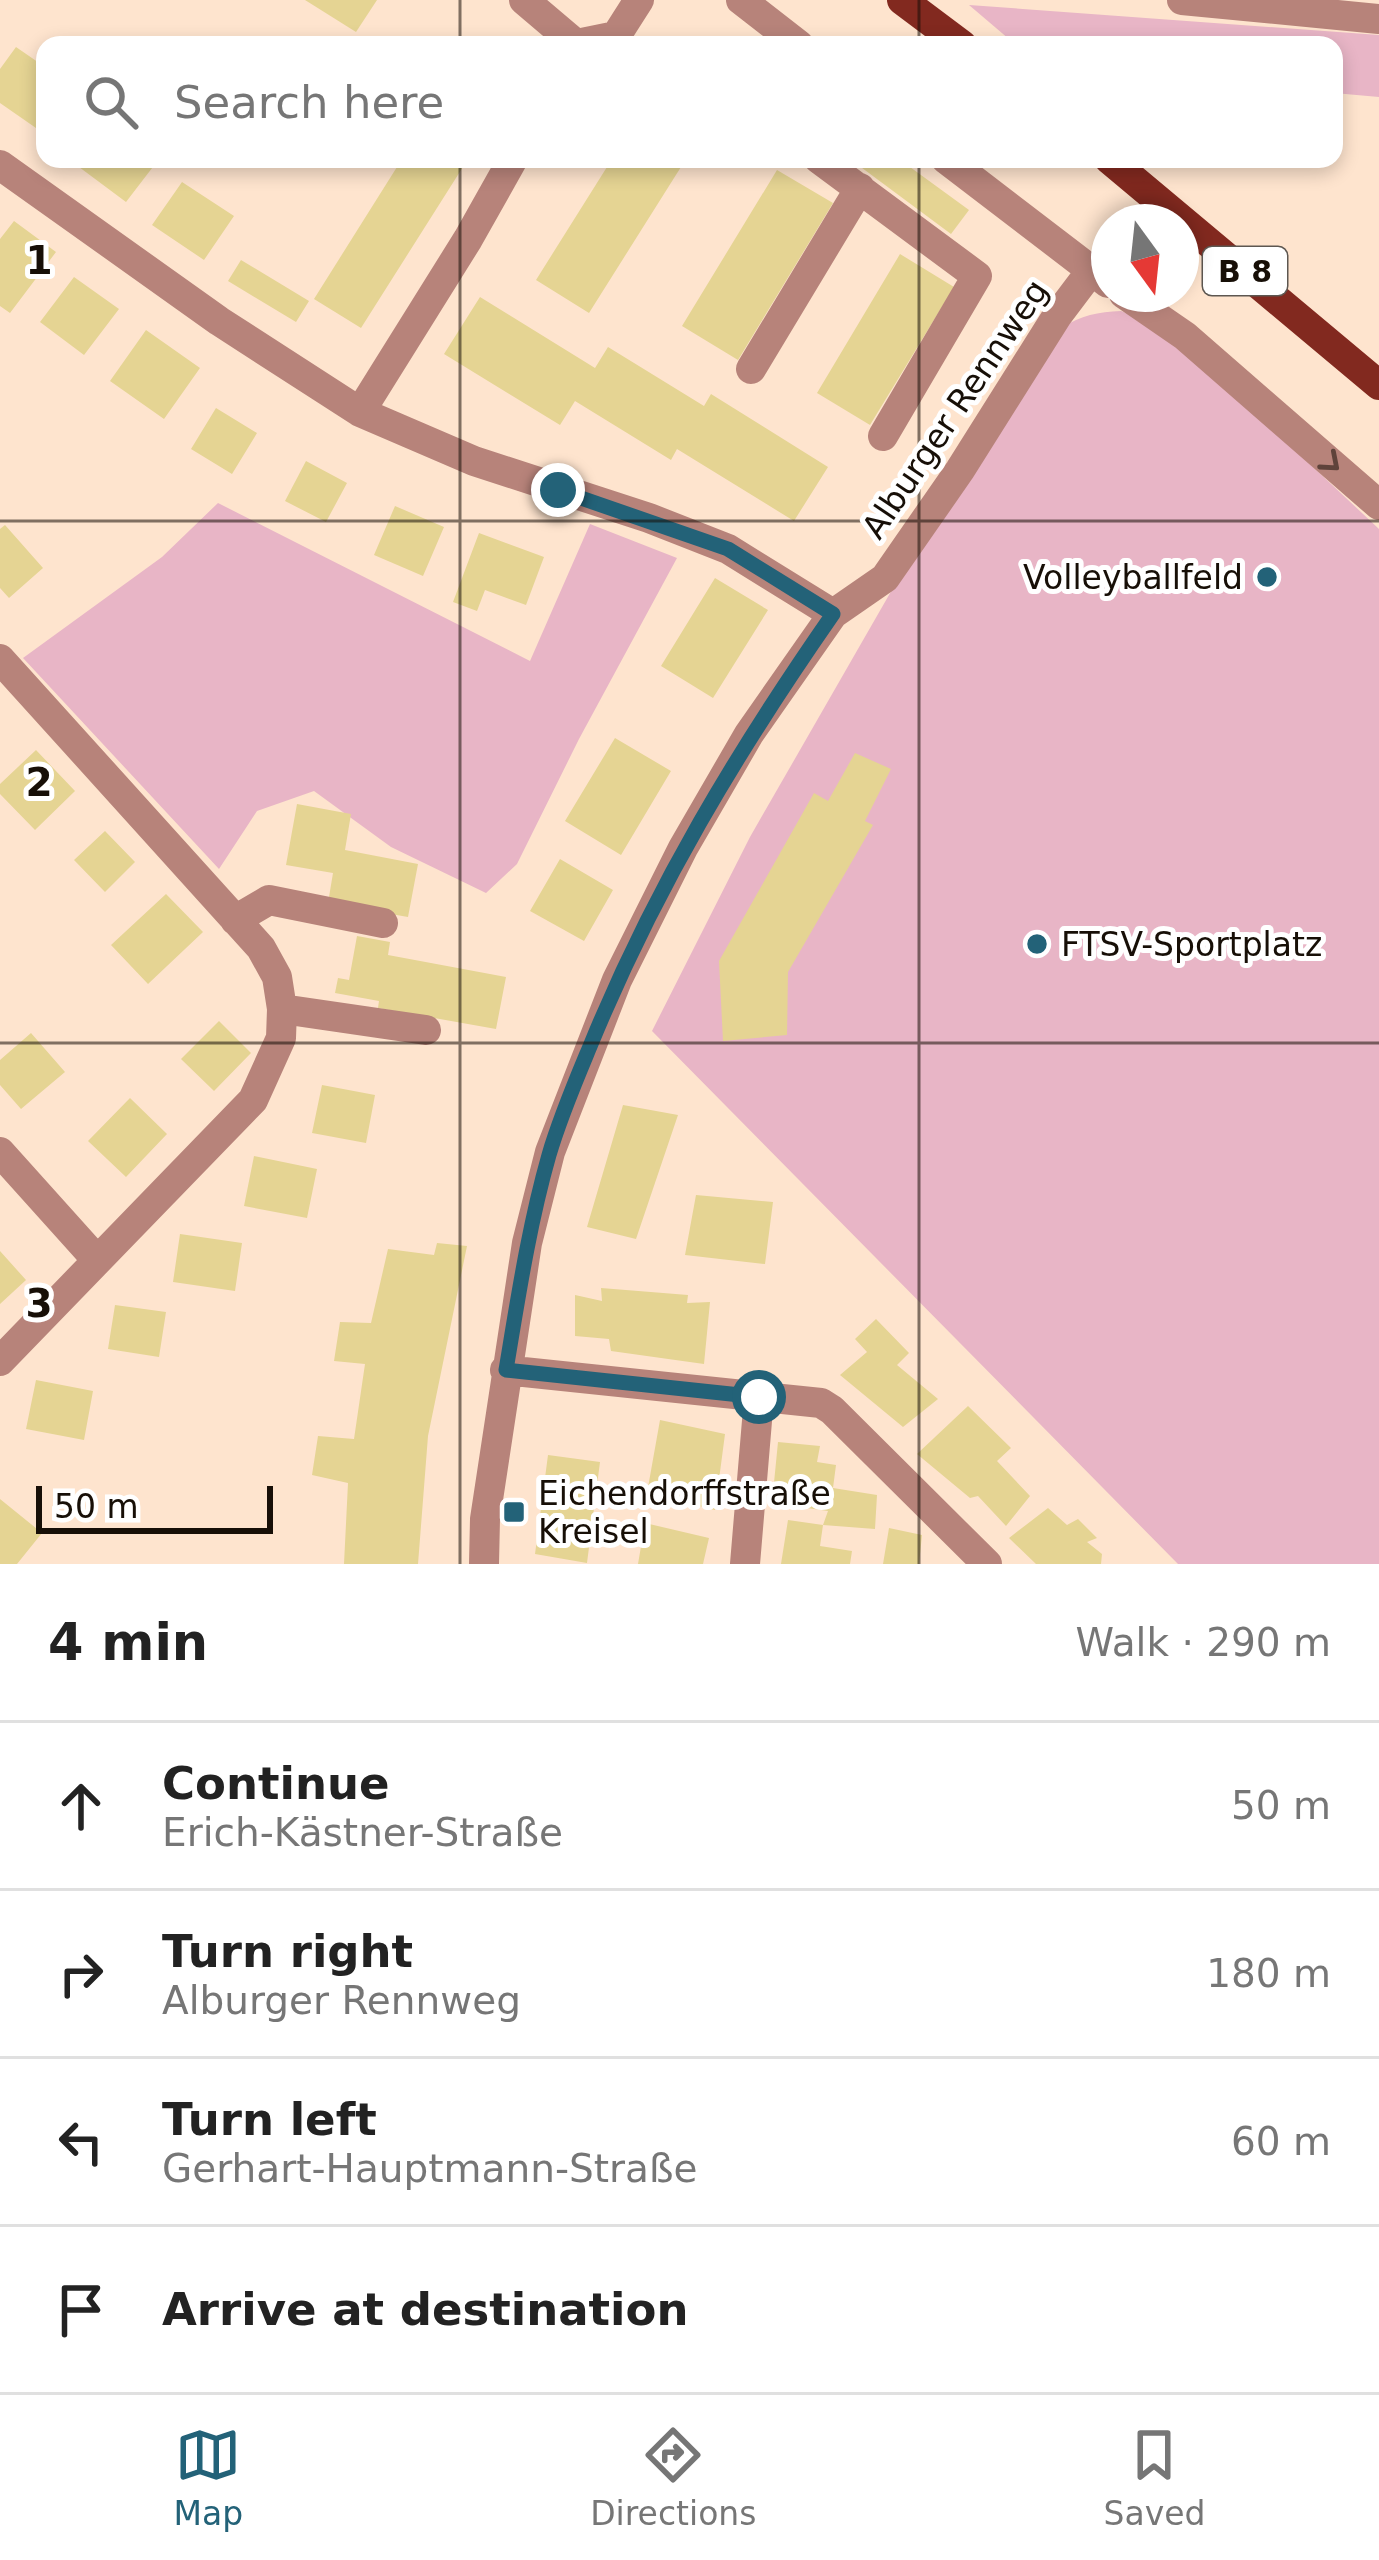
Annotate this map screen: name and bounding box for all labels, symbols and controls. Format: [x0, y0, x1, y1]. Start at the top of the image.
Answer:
search box [36, 36, 1343, 168]
icon: search [78, 69, 144, 135]
text: Search here [174, 76, 444, 129]
north arrow [1091, 204, 1199, 312]
text: 1 [25, 238, 53, 283]
road number: B 8 [1203, 247, 1287, 295]
street label: Alburger Rennweg [854, 272, 1056, 546]
one-way arrow [1317, 449, 1339, 470]
route end [531, 463, 585, 517]
place label: Volleyballfeld [1023, 558, 1243, 597]
marker: Volleyballfeld [1254, 564, 1280, 590]
text: 2 [25, 760, 53, 805]
place label: FTSV-Sportplatz [1061, 925, 1322, 964]
marker: FTSV-Sportplatz [1024, 931, 1050, 957]
text: 3 [25, 1281, 53, 1326]
route start [732, 1370, 786, 1424]
place label: Eichendorffstraße Kreisel [538, 1474, 831, 1551]
scale bar [36, 1480, 273, 1533]
text: 50 m [54, 1487, 139, 1526]
marker: Eichendorffstraße Kreisel [501, 1499, 527, 1525]
text: 4 min [48, 1613, 208, 1672]
text: Walk · 290 m [1076, 1620, 1331, 1665]
text: Continue [162, 1757, 390, 1810]
icon: ahead [48, 1773, 114, 1839]
text: 50 m [1231, 1783, 1331, 1828]
text: Erich-Kästner-Straße [162, 1810, 563, 1855]
text: Turn right [162, 1925, 413, 1978]
icon: right [48, 1941, 114, 2007]
text: 180 m [1206, 1951, 1331, 1996]
text: Alburger Rennweg [162, 1978, 521, 2023]
text: Turn left [162, 2093, 377, 2146]
icon: left [48, 2109, 114, 2175]
text: 60 m [1231, 2119, 1331, 2164]
text: Gerhart-Hauptmann-Straße [162, 2146, 698, 2191]
icon: arrive [48, 2277, 114, 2343]
text: Arrive at destination [162, 2283, 688, 2336]
tab: Map [174, 2422, 243, 2533]
tab: Directions [590, 2422, 756, 2533]
tab: Saved [1104, 2422, 1205, 2533]

